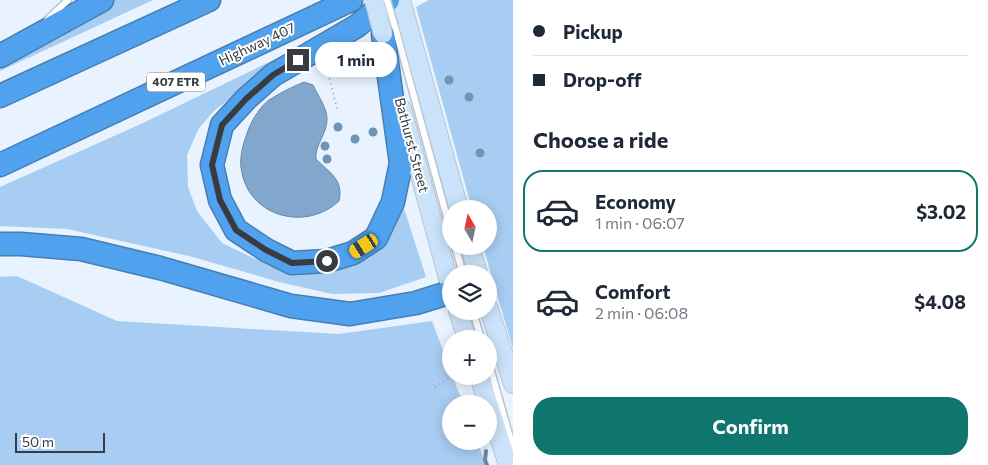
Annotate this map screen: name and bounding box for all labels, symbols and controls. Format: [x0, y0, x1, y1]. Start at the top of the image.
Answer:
street label: Highway 407 [216, 18, 298, 69]
text: Pickup [563, 20, 623, 43]
callout: 1 min [316, 42, 398, 78]
route end [287, 49, 309, 71]
text: 1 min [337, 50, 375, 69]
text: Drop-off [563, 68, 642, 91]
road number: 407 ETR [147, 72, 205, 91]
street label: Bathurst Street [392, 96, 433, 194]
text: Choose a ride [533, 126, 668, 153]
icon: car [535, 189, 580, 234]
text: Economy [595, 190, 676, 213]
north arrow [442, 200, 498, 255]
map controls [442, 200, 497, 450]
text: $3.02 [916, 200, 966, 223]
text: 1 min · 06:07 [595, 213, 685, 232]
car [347, 232, 380, 260]
route start [316, 250, 338, 272]
button: layers [442, 265, 497, 320]
icon: car [535, 279, 580, 324]
text: Comfort [595, 280, 671, 303]
text: $4.08 [914, 290, 966, 313]
text: 2 min · 06:08 [595, 303, 688, 322]
button: + [442, 330, 497, 385]
button: − [442, 395, 497, 450]
button: Confirm [533, 397, 968, 455]
scale bar [15, 430, 105, 453]
text: 50 m [22, 433, 54, 450]

